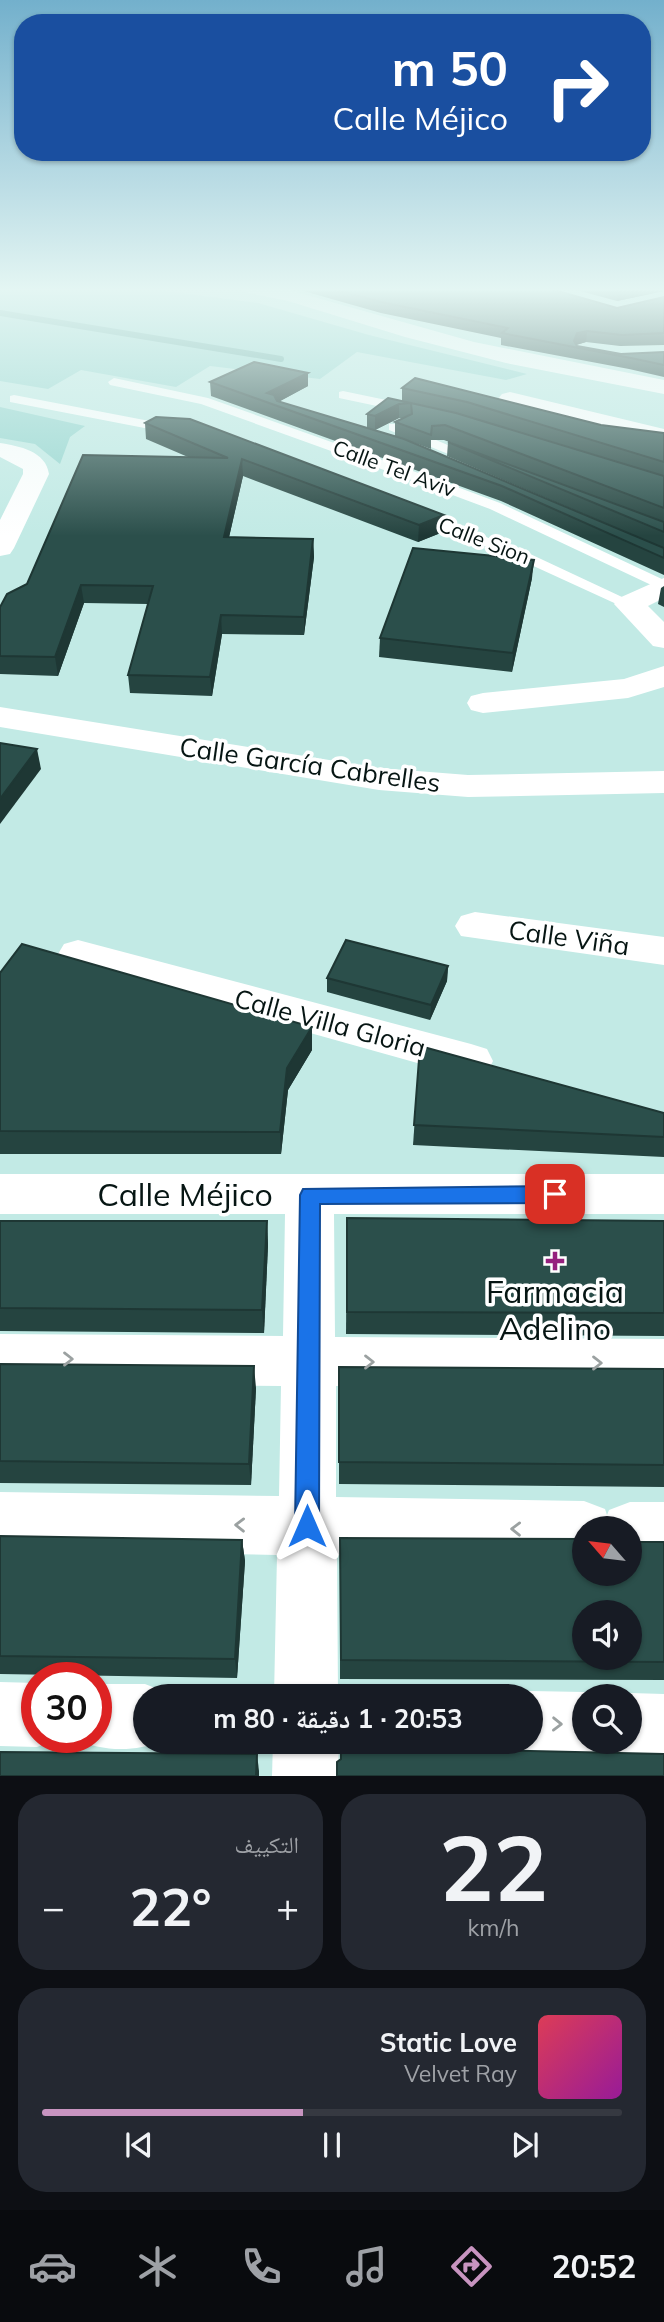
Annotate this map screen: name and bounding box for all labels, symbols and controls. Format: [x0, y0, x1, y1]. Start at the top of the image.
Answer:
text: 50 m [392, 37, 508, 98]
icon: right [532, 42, 623, 133]
text: Calle Méjico [333, 98, 508, 138]
street label: Calle Tel Aviv [329, 434, 459, 502]
street label: Calle Sion [435, 511, 534, 569]
street label: Calle García Cabrelles [178, 730, 443, 799]
street label: Calle Viña [507, 913, 631, 962]
street label: Calle Villa Gloria [231, 981, 429, 1064]
pin [525, 1164, 585, 1224]
street label: Calle Méjico [97, 1174, 273, 1214]
icon: arrive [536, 1175, 574, 1213]
marker: Farmacia Adelino [547, 1253, 563, 1269]
place label: Farmacia Adelino [486, 1271, 624, 1348]
one-way arrow [63, 1351, 74, 1367]
one-way arrow [364, 1354, 375, 1369]
one-way arrow [591, 1356, 602, 1371]
position arrow [270, 1489, 344, 1563]
north arrow [572, 1516, 642, 1586]
map controls [572, 1516, 642, 1754]
one-way arrow [234, 1517, 245, 1533]
one-way arrow [511, 1521, 521, 1537]
button: sound [572, 1600, 642, 1670]
speed limit sign: 30 [21, 1662, 112, 1753]
button: search [572, 1684, 642, 1754]
text: 20:53 · 1 دقيقة · 80 m [213, 1702, 463, 1735]
one-way arrow [553, 1716, 563, 1732]
text: 22 [439, 1810, 548, 1924]
text: التكييف [234, 1830, 299, 1859]
text: 22° [129, 1874, 212, 1939]
text: − [42, 1883, 65, 1931]
text: + [276, 1883, 299, 1931]
text: km/h [467, 1913, 520, 1942]
text: Static Love [380, 2026, 517, 2059]
text: Velvet Ray [404, 2059, 517, 2088]
icon: previous [120, 2126, 158, 2164]
icon: pause [313, 2126, 351, 2164]
icon: next [506, 2126, 544, 2164]
icon: car [28, 2242, 77, 2291]
icon: climate [133, 2242, 182, 2291]
icon: phone [237, 2242, 286, 2291]
icon: music [342, 2242, 391, 2291]
icon: directions [447, 2242, 496, 2291]
text: 20:52 [551, 2246, 636, 2286]

